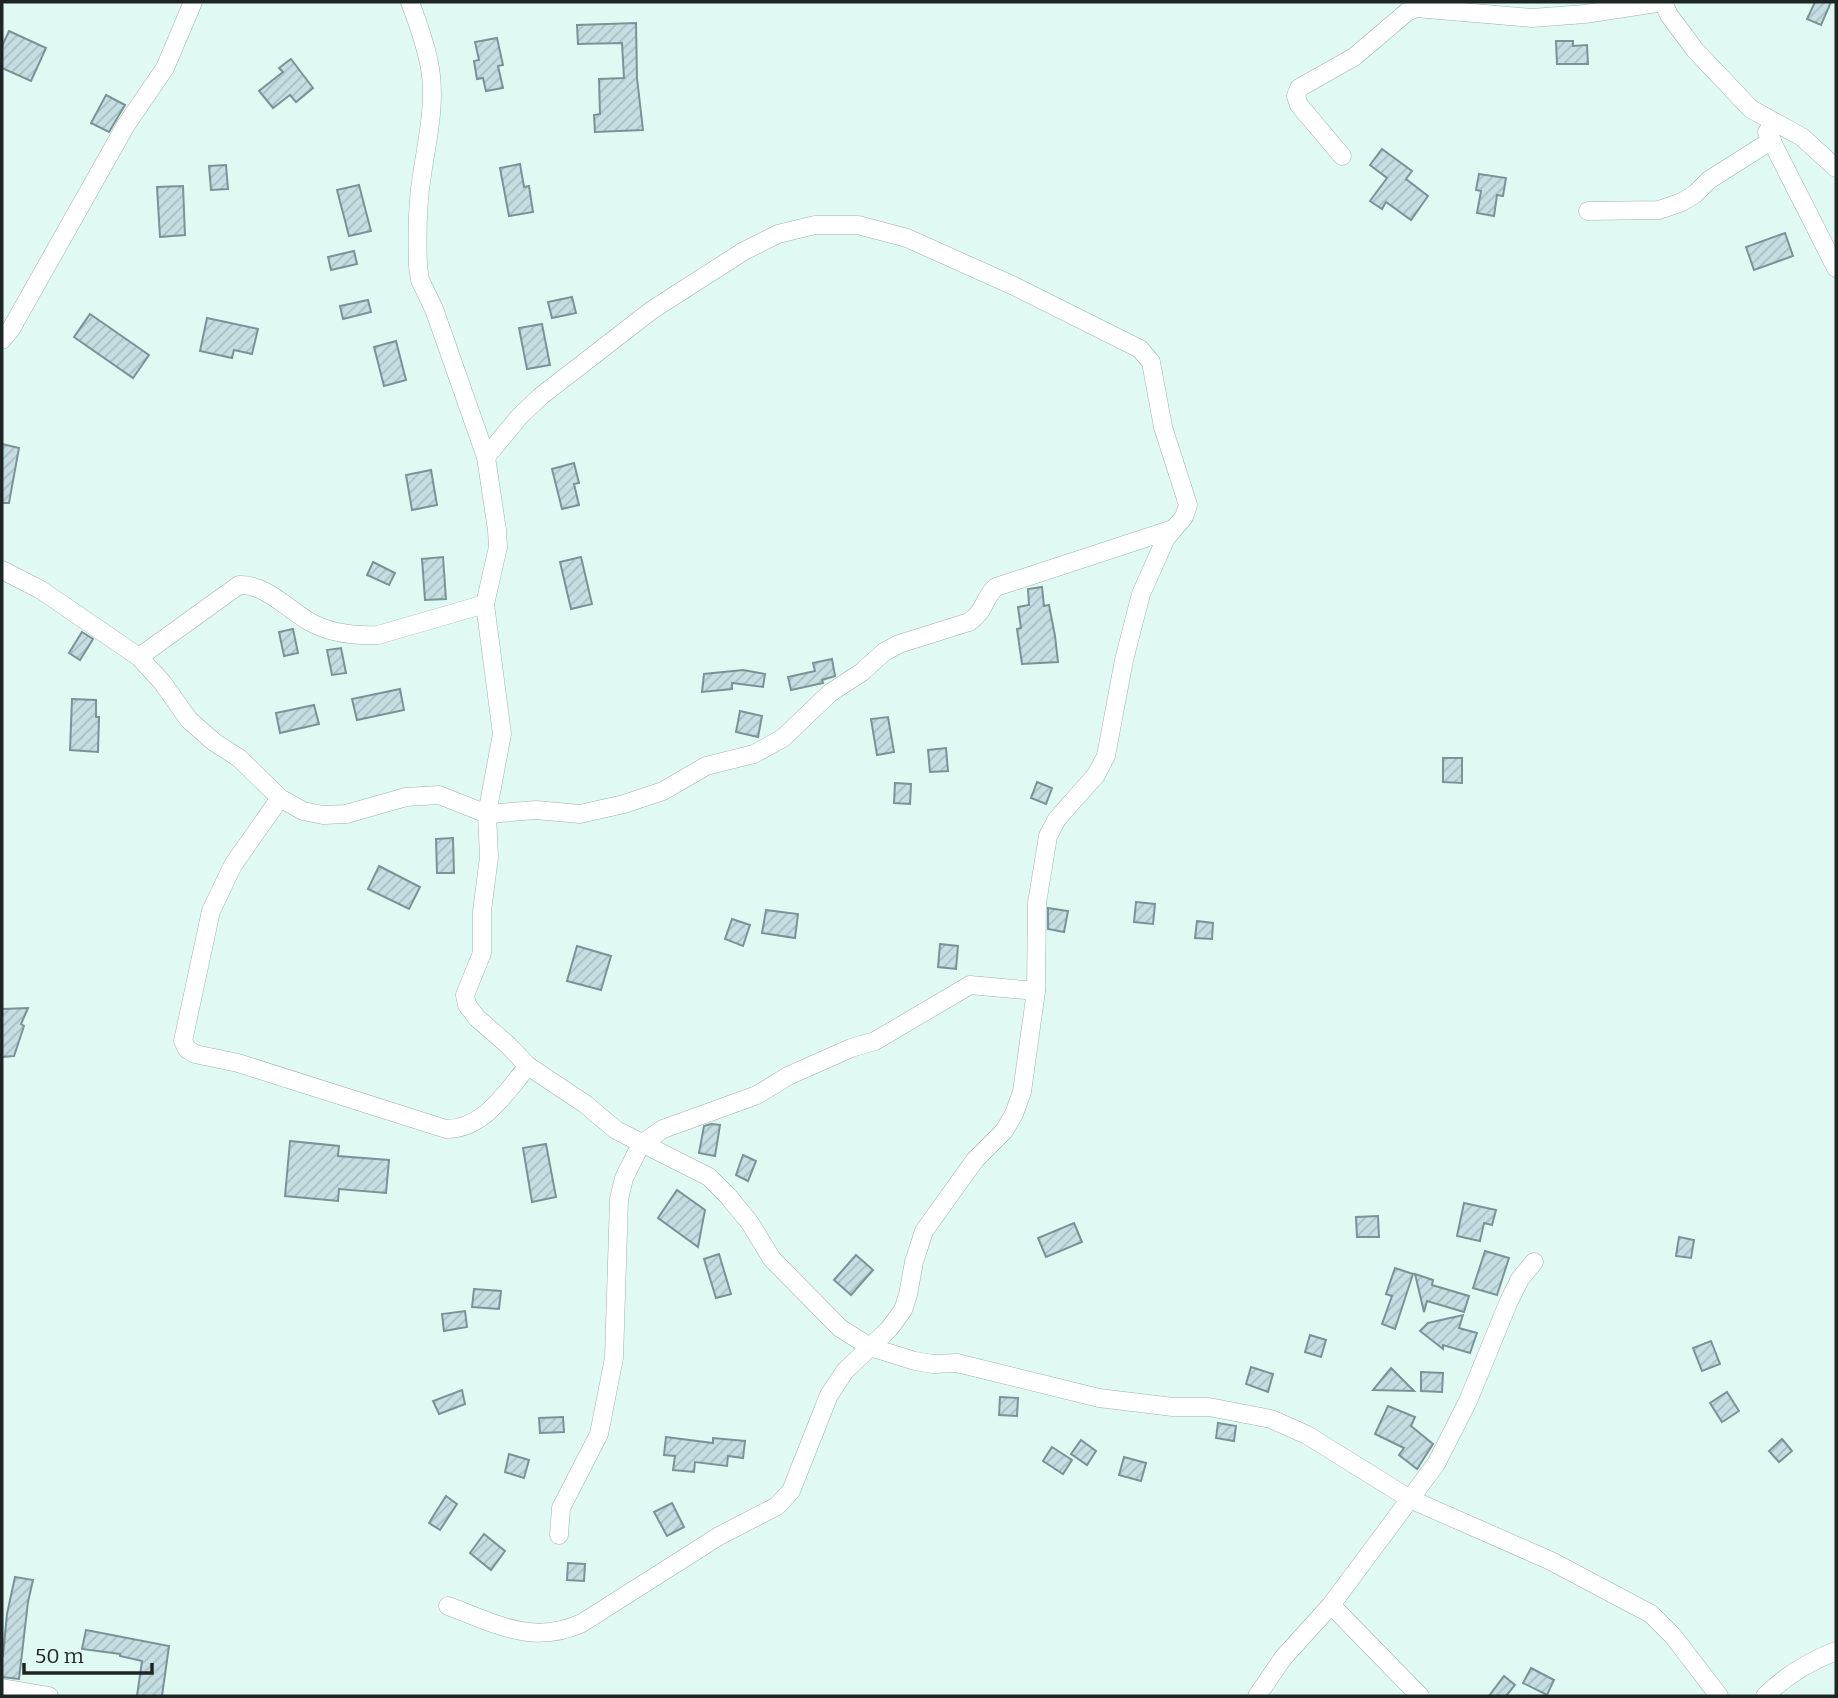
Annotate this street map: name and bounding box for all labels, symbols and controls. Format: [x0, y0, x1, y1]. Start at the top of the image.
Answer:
scale bar [24, 1632, 152, 1676]
text: 50 m [35, 1643, 84, 1669]

